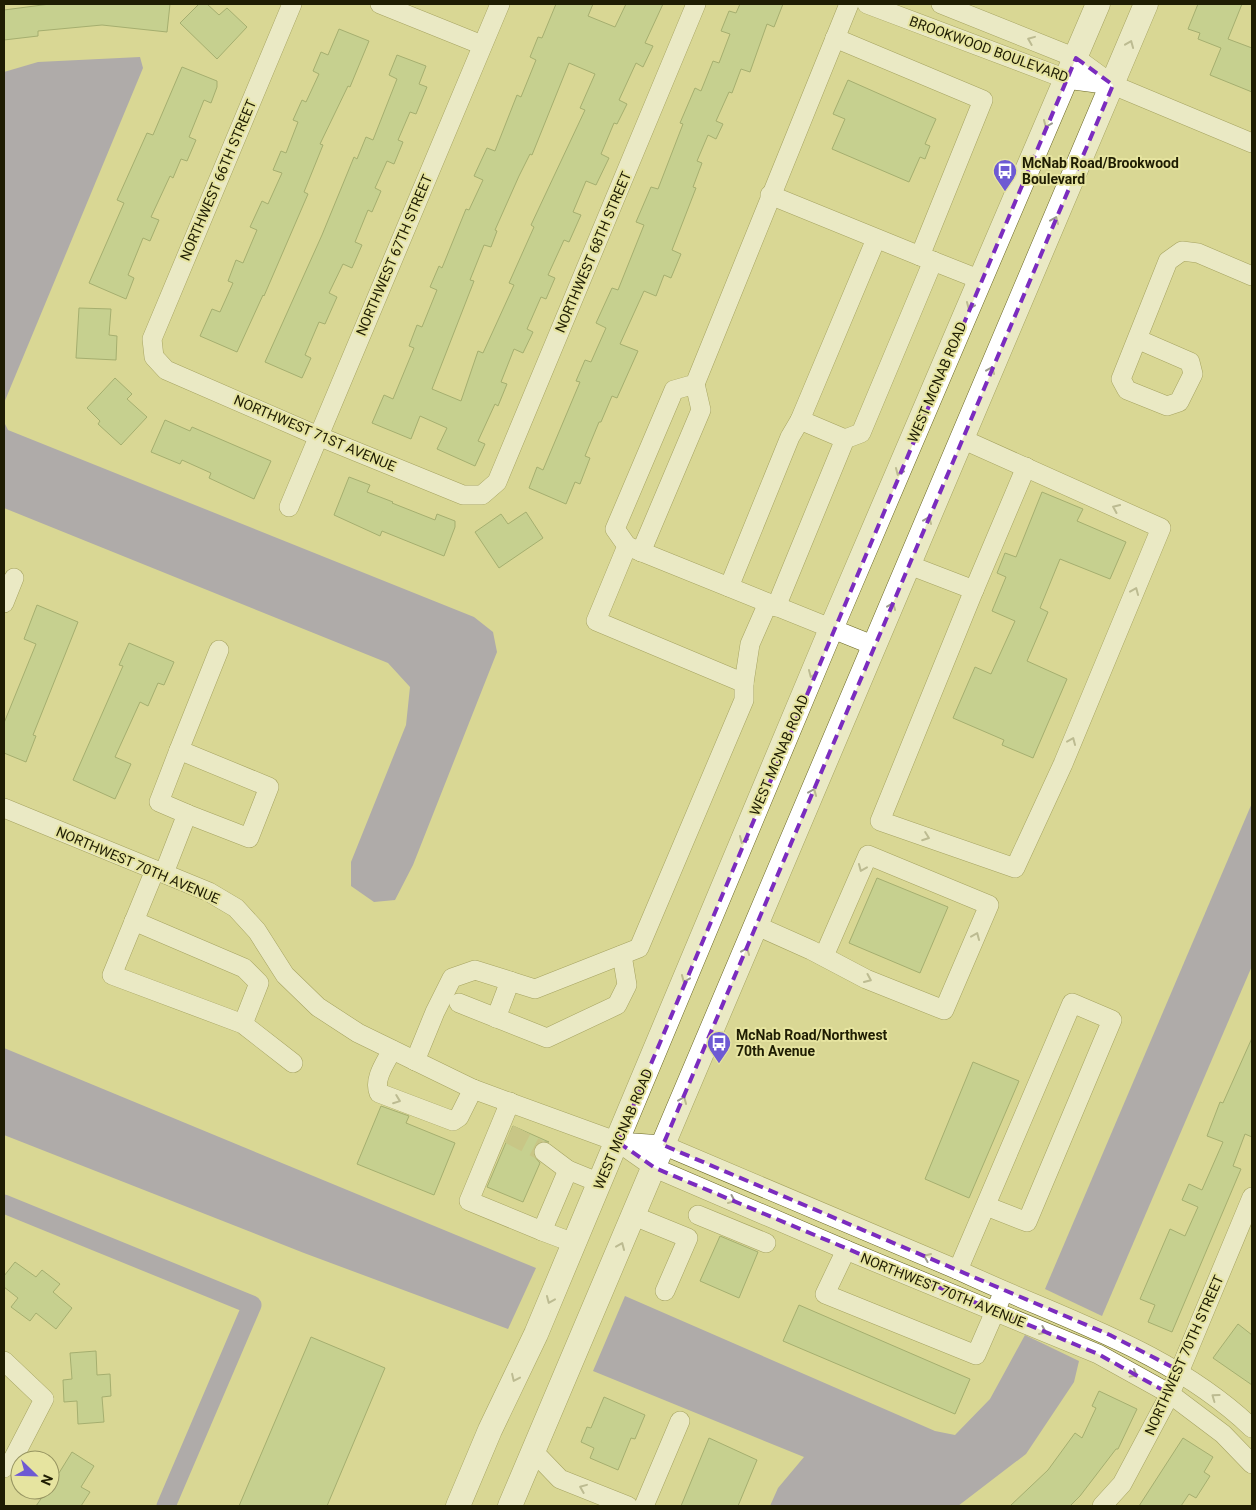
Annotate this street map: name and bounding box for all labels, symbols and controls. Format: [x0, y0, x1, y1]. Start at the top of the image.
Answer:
street label: BROOKWOOD BOULEVARD [907, 13, 1071, 85]
one-way arrow [1027, 35, 1035, 45]
one-way arrow [1124, 41, 1134, 49]
street label: NORTHWEST 66TH STREET [177, 96, 260, 263]
one-way arrow [1042, 119, 1053, 128]
place label: McNab Road/Brookwood Boulevard [1022, 155, 1179, 187]
bus stop icon: McNab Road/Brookwood Boulevard [992, 158, 1018, 192]
street label: NORTHWEST 68TH STREET [552, 168, 635, 335]
street label: NORTHWEST 67TH STREET [353, 171, 436, 338]
one-way arrow [1049, 216, 1060, 225]
one-way arrow [965, 301, 976, 310]
street label: WEST MCNAB ROAD [904, 319, 970, 445]
one-way arrow [985, 366, 996, 375]
street label: NORTHWEST 71ST AVENUE [232, 392, 398, 474]
one-way arrow [894, 467, 904, 475]
one-way arrow [1112, 504, 1121, 514]
one-way arrow [922, 516, 933, 525]
one-way arrow [1128, 587, 1139, 596]
one-way arrow [886, 602, 896, 611]
one-way arrow [808, 669, 819, 678]
street label: WEST MCNAB ROAD [746, 692, 812, 818]
one-way arrow [1066, 737, 1076, 746]
one-way arrow [807, 788, 818, 797]
street label: NORTHWEST 70TH AVENUE [54, 823, 222, 907]
one-way arrow [922, 831, 930, 841]
one-way arrow [739, 835, 750, 844]
one-way arrow [858, 863, 869, 872]
one-way arrow [969, 932, 980, 941]
one-way arrow [740, 947, 751, 956]
one-way arrow [863, 972, 872, 983]
one-way arrow [681, 975, 691, 983]
place label: McNab Road/Northwest 70th Avenue [736, 1027, 888, 1059]
bus stop icon: McNab Road/Northwest 70th Avenue [706, 1030, 732, 1064]
street label: WEST MCNAB ROAD [590, 1066, 656, 1192]
one-way arrow [393, 1094, 401, 1104]
one-way arrow [676, 1096, 687, 1105]
one-way arrow [727, 1194, 736, 1205]
one-way arrow [615, 1242, 626, 1251]
street label: NORTHWEST 70TH AVENUE [858, 1250, 1028, 1330]
one-way arrow [924, 1252, 932, 1262]
street label: NORTHWEST 70TH STREET [1141, 1272, 1227, 1438]
one-way arrow [546, 1296, 556, 1304]
one-way arrow [1038, 1325, 1047, 1335]
one-way arrow [1128, 1368, 1137, 1378]
one-way arrow [511, 1373, 521, 1382]
one-way arrow [1211, 1394, 1221, 1403]
north arrow [10, 1450, 60, 1500]
text: N [38, 1472, 56, 1488]
one-way arrow [579, 1484, 588, 1494]

